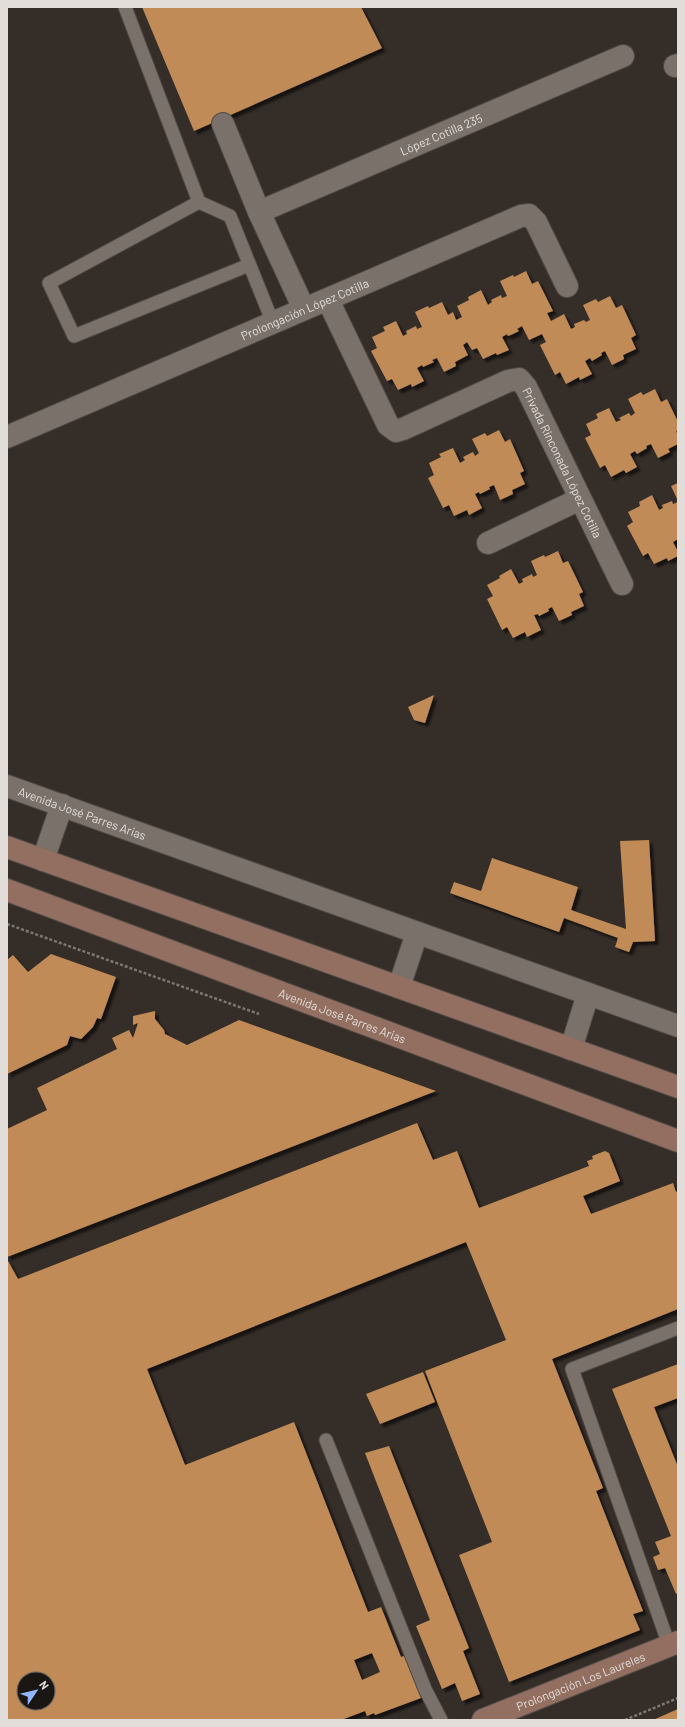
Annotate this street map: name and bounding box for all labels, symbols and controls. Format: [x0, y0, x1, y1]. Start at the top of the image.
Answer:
street label: López Cotilla 235 [398, 110, 484, 158]
street label: Prolongación López Cotilla [239, 275, 371, 343]
street label: Privada Rinconada López Cotilla [520, 385, 605, 540]
street label: Avenida José Parres Arias [17, 784, 148, 842]
street label: Avenida José Parres Arias [277, 985, 408, 1046]
street label: Prolongación Los Laureles [514, 1649, 647, 1713]
north arrow [16, 1671, 56, 1711]
text: N [37, 1678, 52, 1692]

